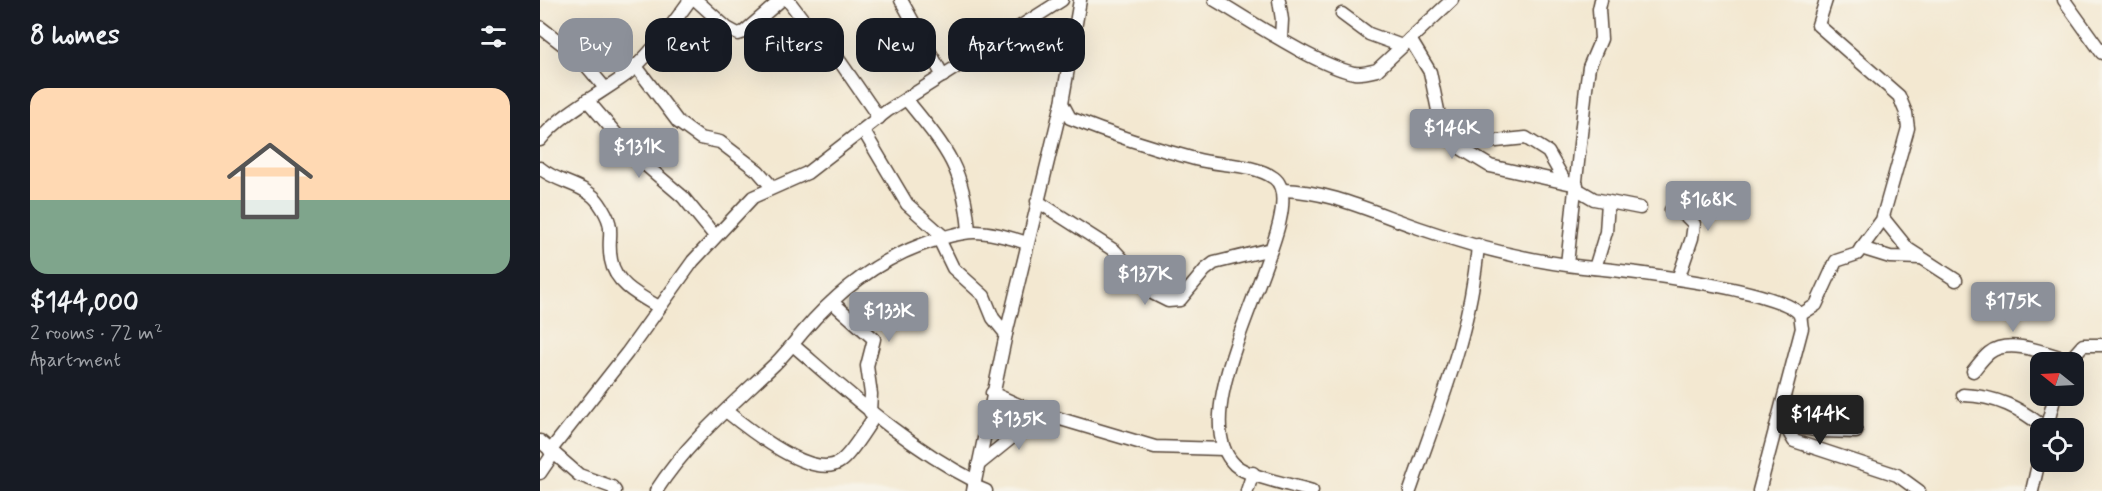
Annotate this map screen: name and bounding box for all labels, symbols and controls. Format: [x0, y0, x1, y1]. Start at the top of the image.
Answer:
chip: Buy [558, 18, 633, 72]
chip: Rent [645, 18, 732, 72]
chip: Filters [744, 18, 844, 72]
chip: New [856, 18, 936, 72]
chip: Apartment [948, 18, 1085, 72]
text: 8 homes [30, 19, 120, 53]
icon: filters [477, 20, 510, 53]
pin: $146K [1410, 109, 1494, 160]
text: $146K [1424, 115, 1480, 142]
icon: home [216, 127, 324, 235]
pin: $131K [597, 128, 681, 179]
text: $131K [613, 134, 665, 161]
pin: $168K [1666, 181, 1750, 232]
text: $168K [1680, 187, 1736, 214]
pin: $137K [1103, 255, 1187, 306]
text: $137K [1118, 261, 1172, 288]
pin: $175K [1971, 282, 2055, 333]
text: $144,000 [30, 286, 139, 320]
text: $175K [1985, 288, 2041, 315]
pin: $133K [847, 292, 931, 343]
text: $133K [863, 298, 915, 325]
text: 2 rooms · 72 m² [30, 320, 163, 347]
text: Apartment [30, 347, 121, 374]
north arrow [2030, 352, 2084, 406]
map controls [2030, 352, 2084, 472]
pin: $144K [1778, 395, 1862, 446]
pin: $135K [977, 400, 1061, 451]
text: $144K [1791, 401, 1849, 428]
text: $135K [992, 406, 1046, 433]
button: locate [2030, 418, 2084, 472]

